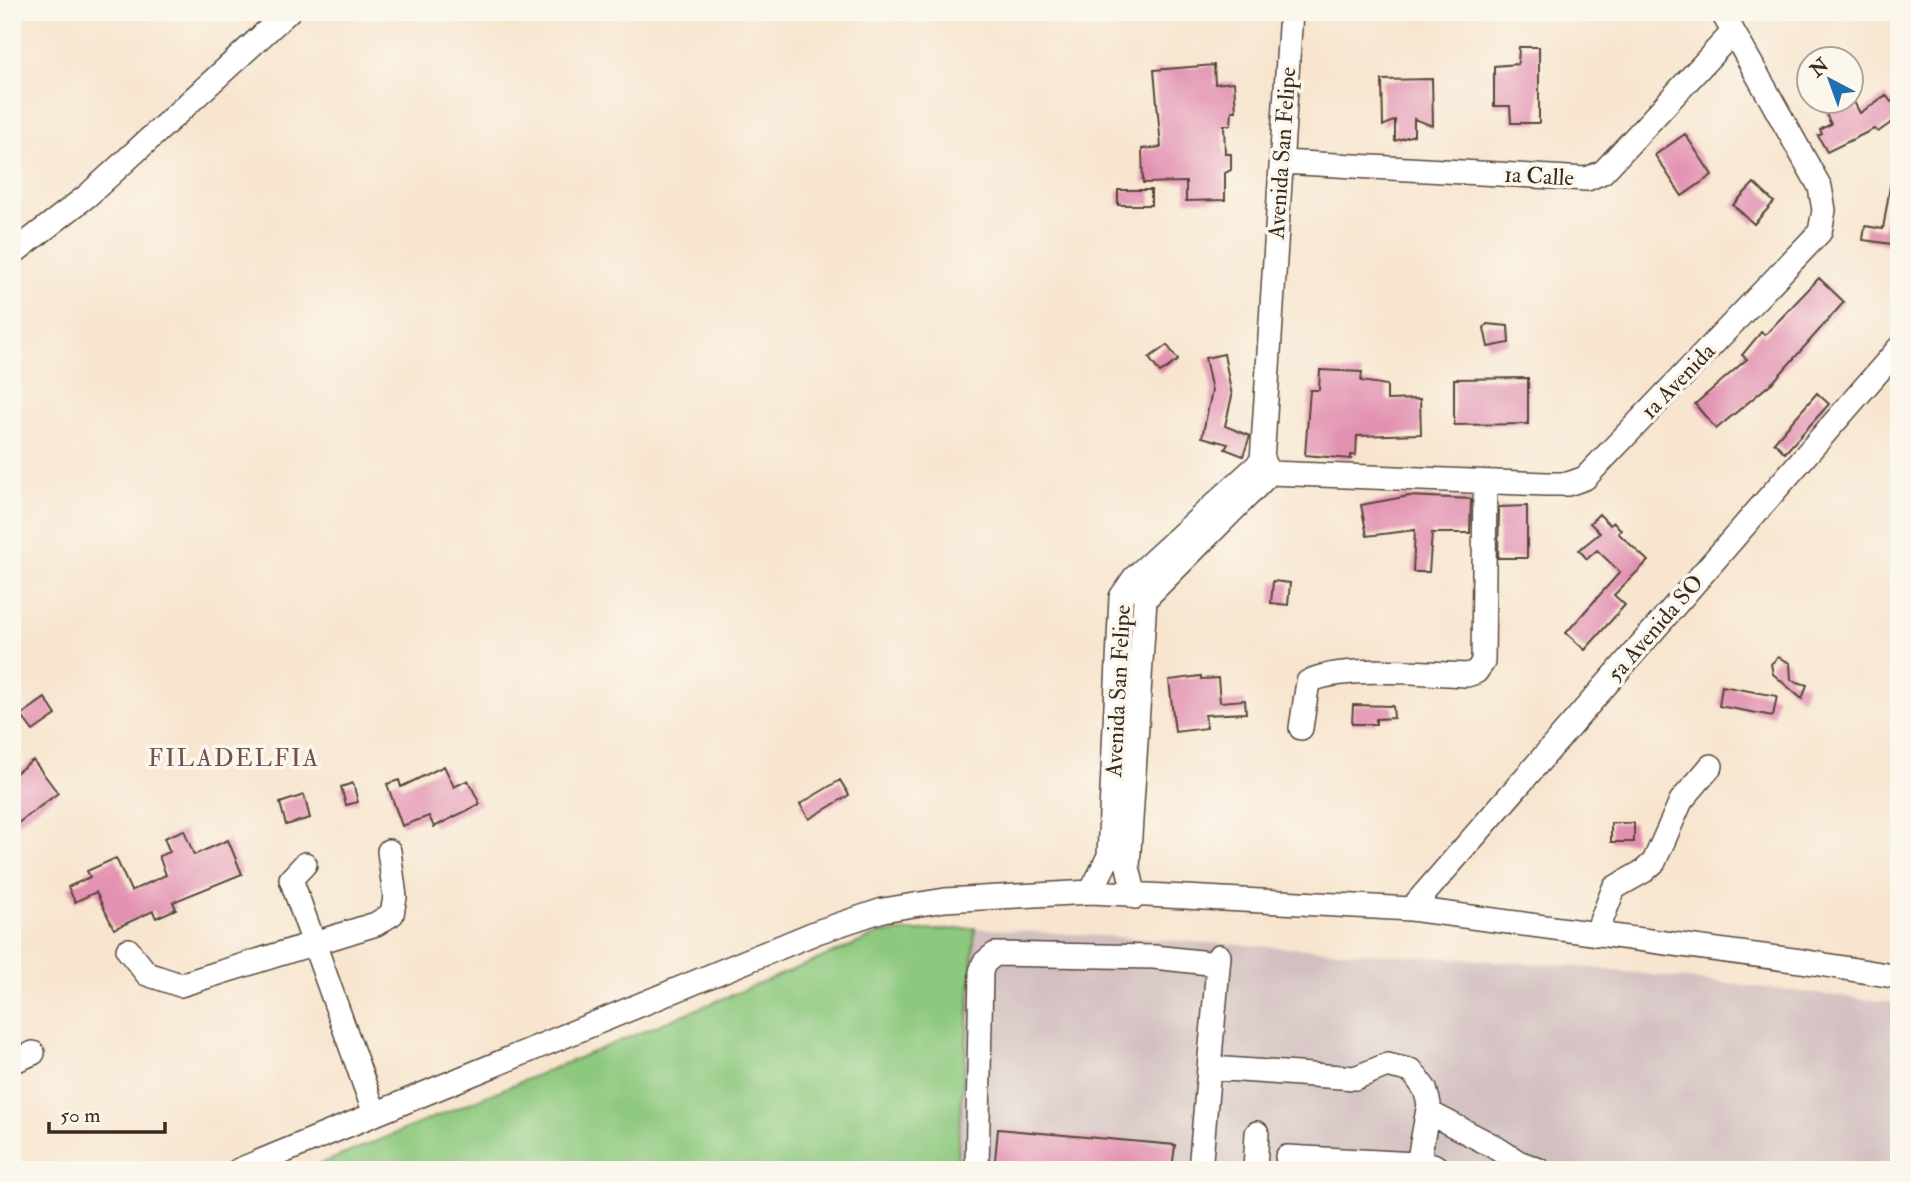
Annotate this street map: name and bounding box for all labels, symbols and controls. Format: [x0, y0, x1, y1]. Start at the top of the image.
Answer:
north arrow [1796, 46, 1866, 116]
text: N [1804, 53, 1835, 83]
street label: Avenida San Felipe [1261, 66, 1304, 241]
street label: 1a Calle [1503, 160, 1575, 192]
street label: 1a Avenida [1635, 337, 1722, 425]
street label: 5a Avenida SO [1601, 568, 1709, 688]
street label: Avenida San Felipe [1099, 604, 1138, 779]
district label: FILADELFIA [148, 743, 320, 774]
scale bar [49, 1091, 164, 1135]
text: 50 m [60, 1102, 101, 1129]

